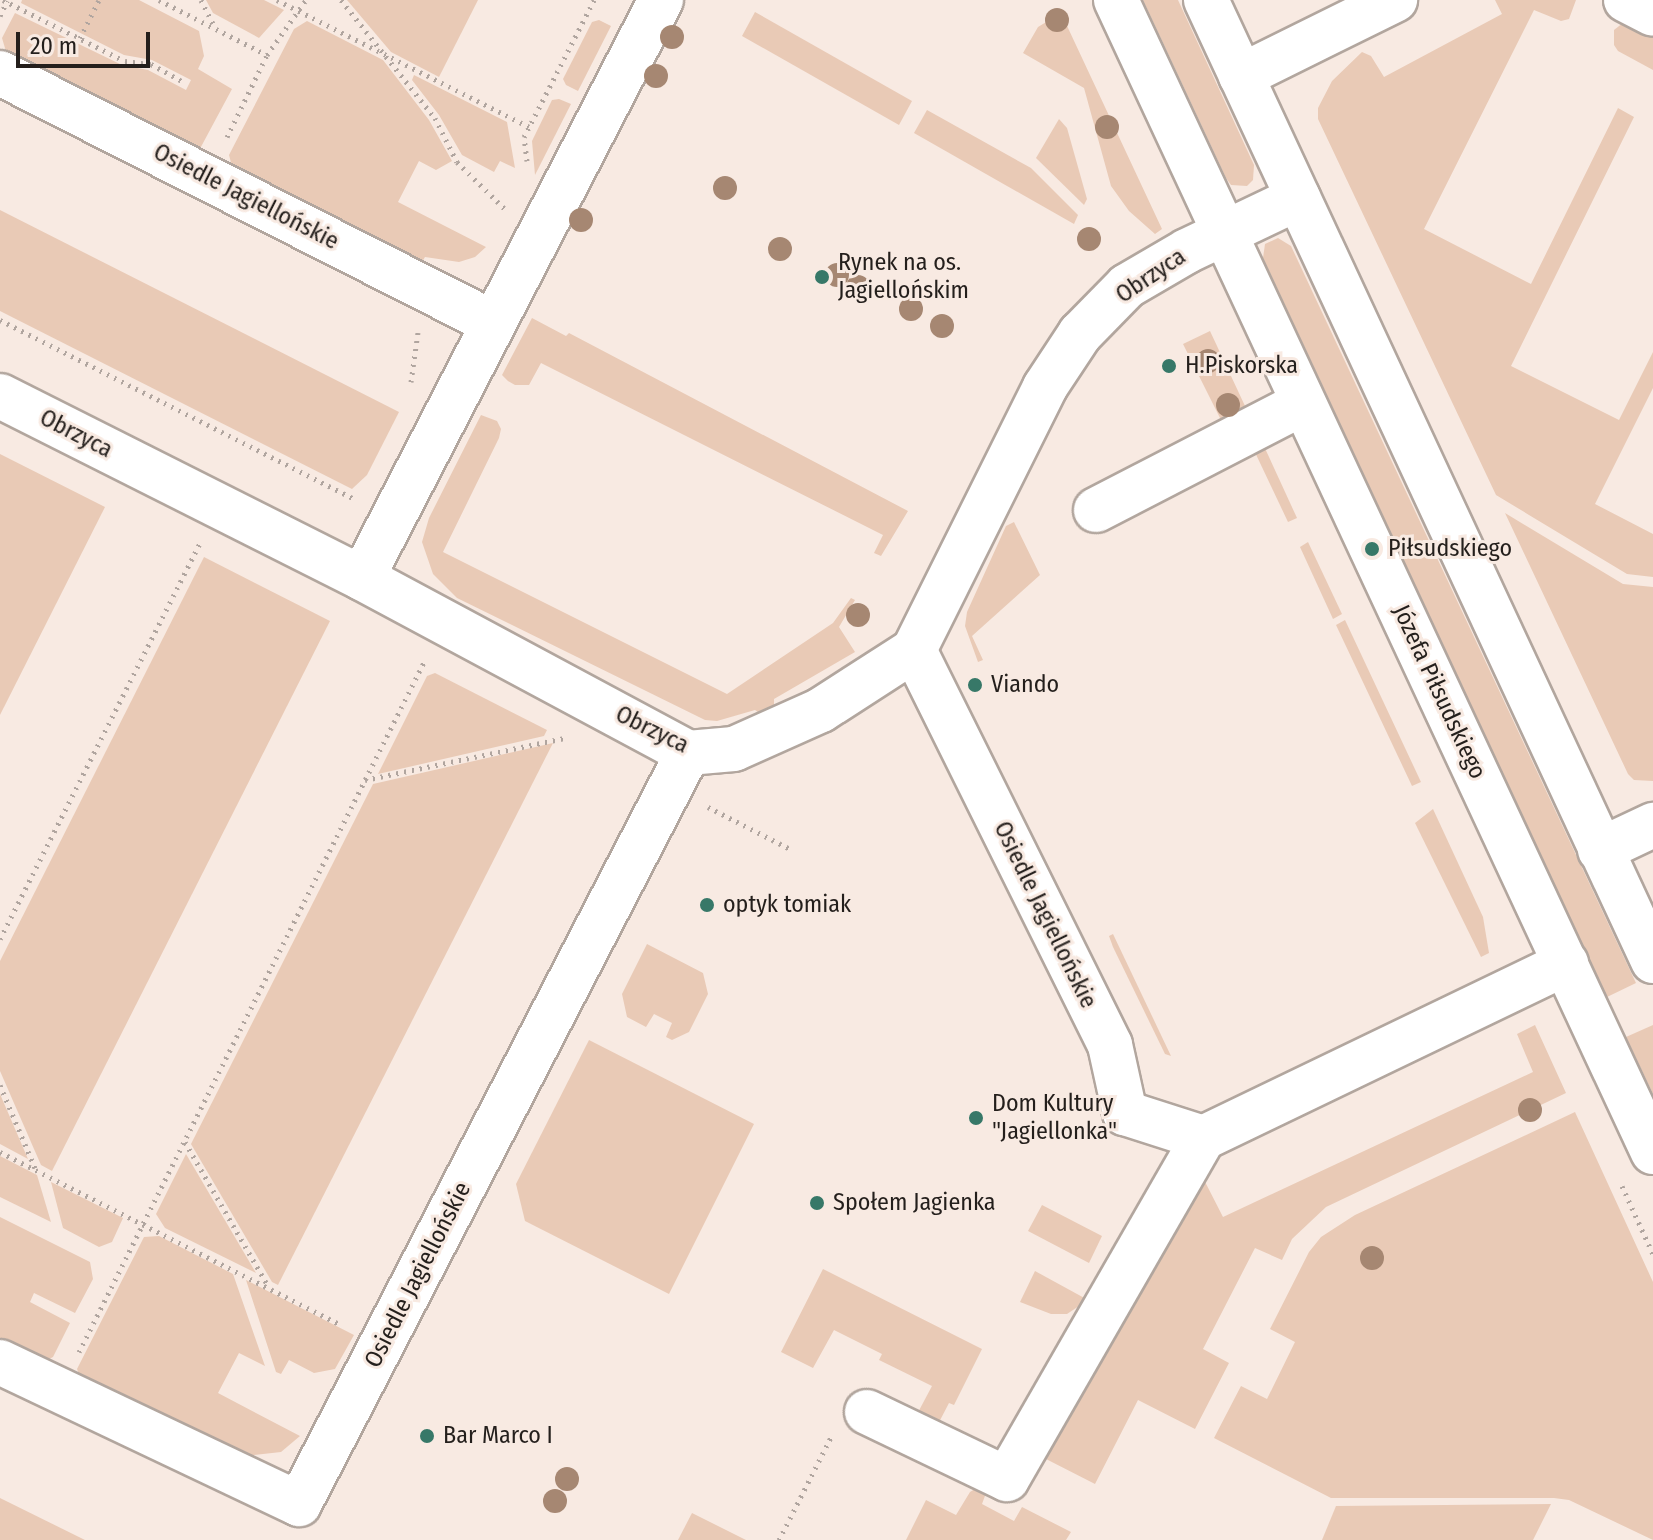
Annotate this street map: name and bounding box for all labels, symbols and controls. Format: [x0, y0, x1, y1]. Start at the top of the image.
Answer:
scale bar [20, 16, 154, 66]
text: 20 m [30, 32, 77, 60]
street label: Osiedle Jagiellońskie [148, 138, 344, 256]
street label: Obrzyca [1111, 242, 1191, 310]
place label: Rynek na os. Jagiellońskim [838, 249, 969, 305]
marker: Rynek na os. Jagiellońskim [813, 268, 831, 286]
place label: H.Piskorska [1185, 352, 1298, 380]
marker: H.Piskorska [1160, 357, 1178, 375]
street label: Obrzyca [35, 403, 117, 465]
place label: Piłsudskiego [1388, 535, 1512, 563]
marker: Piłsudskiego [1363, 540, 1381, 558]
street label: Józefa Piłsudskiego [1386, 600, 1492, 784]
place label: Viando [991, 671, 1059, 699]
marker: Viando [966, 676, 984, 694]
street label: Obrzyca [611, 700, 693, 760]
street label: Osiedle Jagiellońskie [987, 817, 1103, 1013]
place label: optyk tomiak [723, 891, 851, 919]
marker: optyk tomiak [698, 896, 716, 914]
place label: Dom Kultury "Jagiellonka" [992, 1090, 1117, 1146]
marker: Dom Kultury "Jagiellonka" [967, 1109, 985, 1127]
street label: Osiedle Jagiellońskie [359, 1177, 477, 1373]
place label: Społem Jagienka [833, 1189, 995, 1217]
marker: Społem Jagienka [808, 1194, 826, 1212]
place label: Bar Marco I [443, 1422, 553, 1450]
marker: Bar Marco I [418, 1427, 436, 1445]

